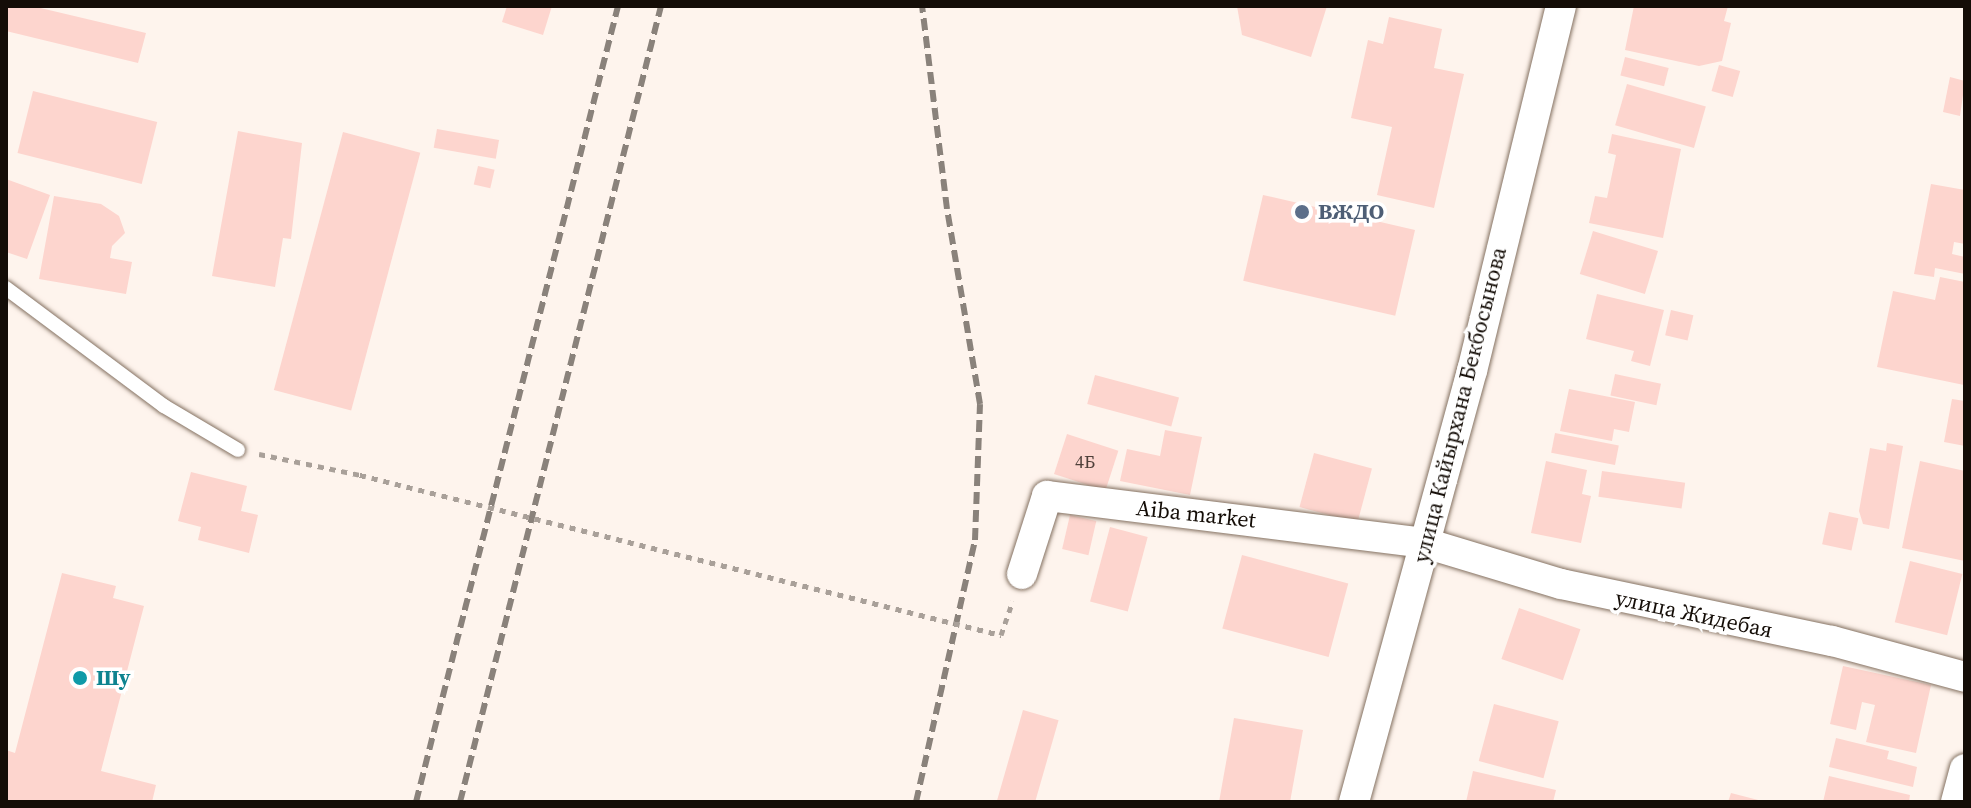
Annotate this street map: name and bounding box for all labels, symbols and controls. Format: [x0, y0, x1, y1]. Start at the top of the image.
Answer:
place label: ВЖДО [1318, 199, 1384, 225]
marker: ВЖДО [1293, 203, 1311, 221]
street label: улица Кайырхана Бекбосынова [1408, 244, 1512, 566]
house number: 4Б [1075, 451, 1095, 473]
street label: Aiba market [1135, 495, 1257, 533]
street label: улица Жидебая [1613, 584, 1775, 644]
place label: Шу [96, 665, 130, 691]
marker: Шу [71, 669, 89, 687]

